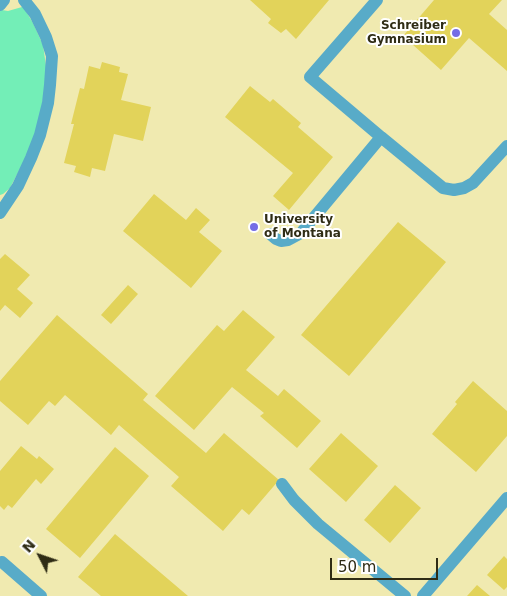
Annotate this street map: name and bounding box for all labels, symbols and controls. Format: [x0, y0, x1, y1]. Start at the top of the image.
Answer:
place label: Schreiber Gymnasium [367, 19, 446, 47]
marker: Schreiber Gymnasium [450, 27, 462, 39]
place label: University of Montana [264, 213, 341, 241]
marker: University of Montana [248, 221, 260, 233]
north arrow [15, 531, 65, 581]
text: N [19, 536, 39, 556]
scale bar [332, 548, 440, 580]
text: 50 m [338, 558, 376, 576]

